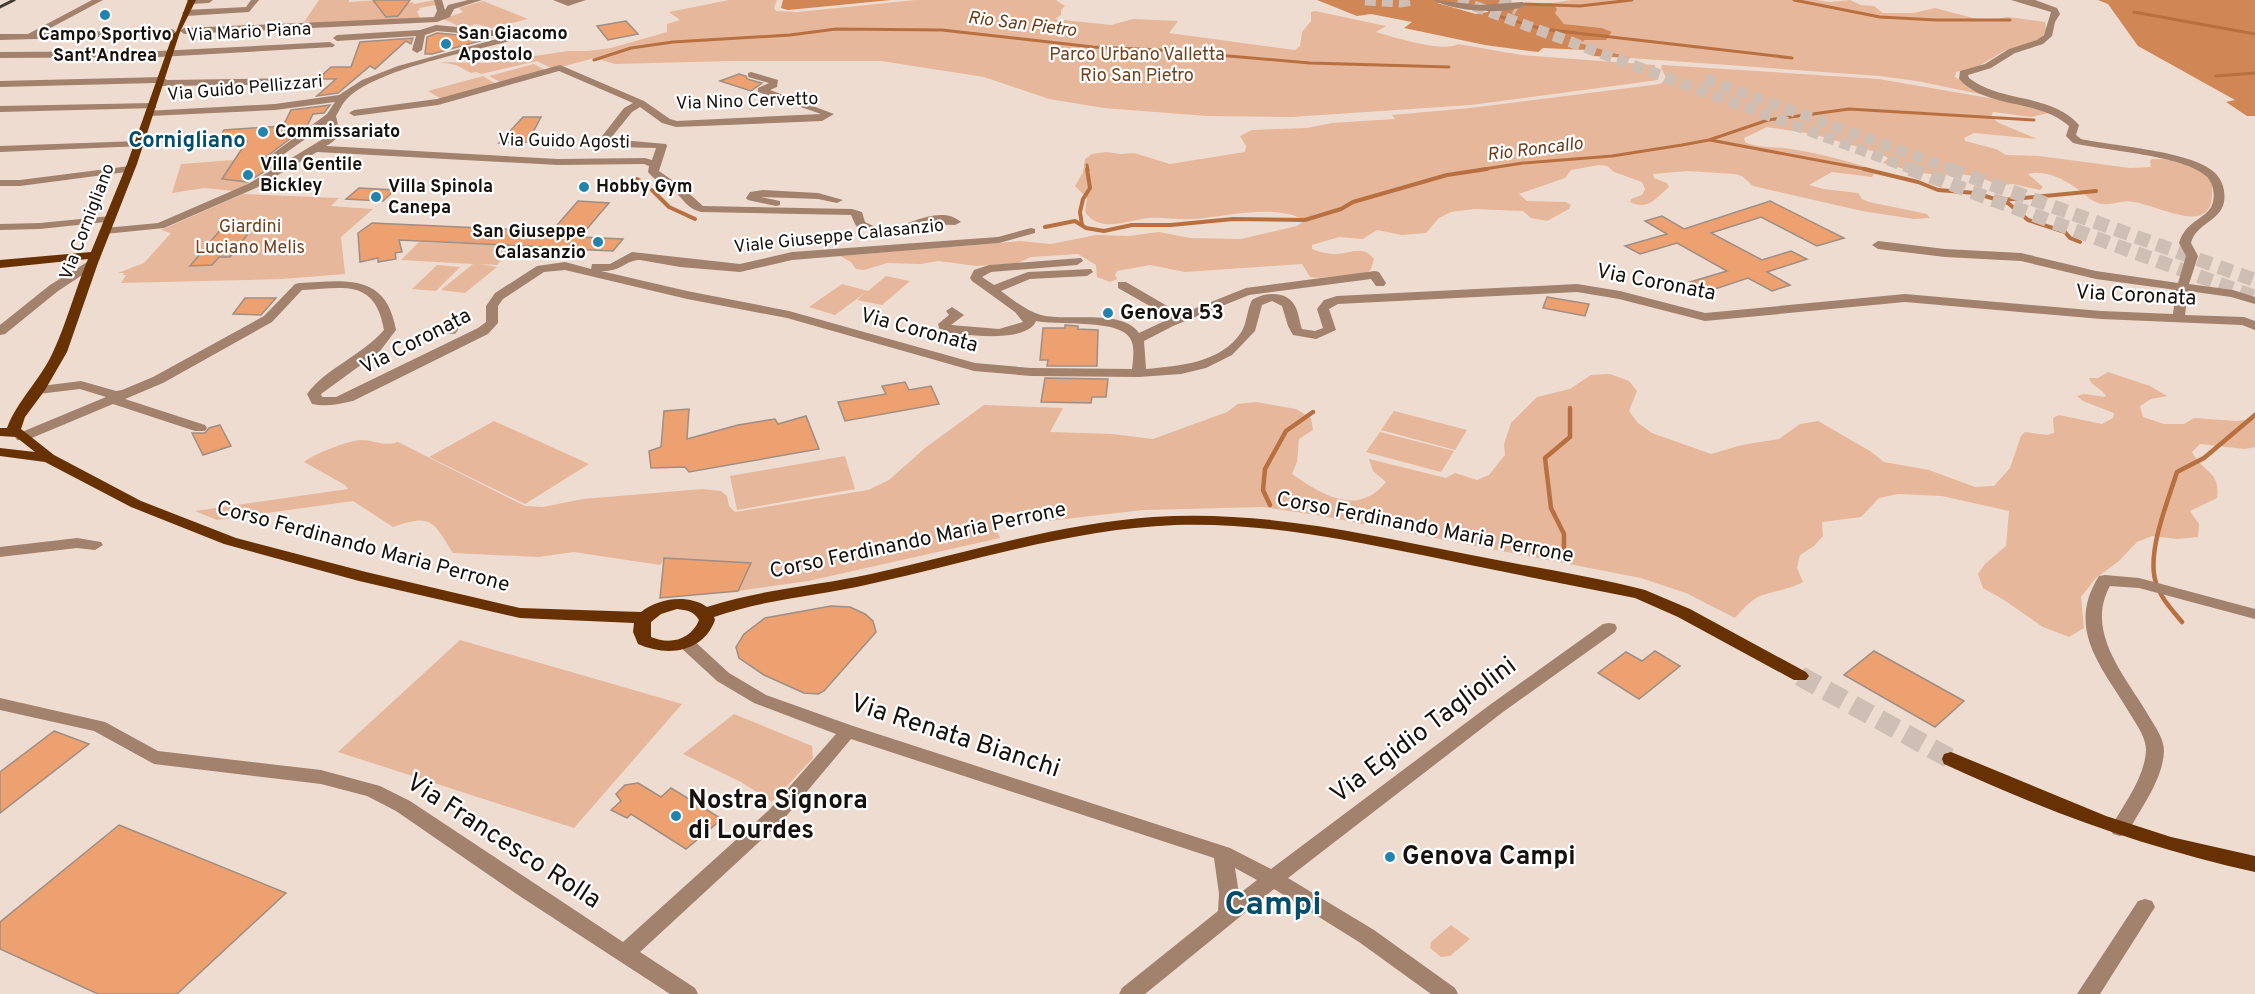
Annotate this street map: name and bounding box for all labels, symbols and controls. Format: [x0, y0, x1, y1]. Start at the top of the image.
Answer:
water label: Rio San Pietro [967, 7, 1078, 43]
marker: Campo Sportivo Sant'Andrea [98, 8, 112, 22]
street label: Via Mario Piana [186, 18, 312, 48]
place label: San Giacomo Apostolo [458, 23, 568, 67]
place label: Campo Sportivo Sant'Andrea [38, 24, 172, 68]
marker: San Giacomo Apostolo [439, 37, 453, 51]
park label: Parco Urbano Valletta Rio San Pietro [1049, 44, 1225, 88]
street label: Via Guido Pellizzari [166, 71, 324, 107]
street label: Via Nino Cervetto [675, 88, 819, 116]
place label: Commissariato [275, 121, 400, 144]
marker: Commissariato [256, 125, 270, 139]
district label: Cornigliano [128, 128, 246, 155]
street label: Via Guido Agosti [498, 129, 630, 155]
water label: Rio Roncallo [1486, 133, 1585, 167]
place label: Villa Gentile Bickley [260, 154, 362, 198]
street label: Via Cornigliano [55, 161, 121, 283]
marker: Villa Gentile Bickley [241, 168, 255, 182]
place label: Villa Spinola Canepa [388, 176, 493, 220]
place label: Hobby Gym [596, 176, 693, 199]
marker: Hobby Gym [577, 180, 591, 194]
marker: Villa Spinola Canepa [369, 190, 383, 204]
street label: Viale Giuseppe Calasanzio [733, 215, 945, 259]
park label: Giardini Luciano Melis [195, 216, 305, 260]
place label: San Giuseppe Calasanzio [472, 221, 586, 265]
marker: San Giuseppe Calasanzio [591, 235, 605, 249]
street label: Via Coronata [1594, 258, 1718, 308]
street label: Via Coronata [2075, 279, 2197, 313]
place label: Genova 53 [1120, 300, 1224, 327]
street label: Via Coronata [857, 302, 981, 360]
street label: Via Coronata [356, 303, 476, 381]
marker: Genova 53 [1101, 306, 1115, 320]
street label: Corso Ferdinando Maria Perrone [1274, 486, 1576, 570]
street label: Corso Ferdinando Maria Perrone [213, 495, 513, 599]
street label: Corso Ferdinando Maria Perrone [767, 496, 1069, 586]
street label: Via Egidio Tagliolini [1324, 650, 1524, 812]
street label: Via Renata Bianchi [846, 688, 1064, 786]
street label: Via Francesco Rolla [399, 767, 607, 917]
place label: Nostra Signora di Lourdes [688, 785, 868, 848]
marker: Nostra Signora di Lourdes [669, 809, 683, 823]
place label: Genova Campi [1402, 841, 1576, 874]
marker: Genova Campi [1383, 850, 1397, 864]
district label: Campi [1224, 885, 1322, 927]

